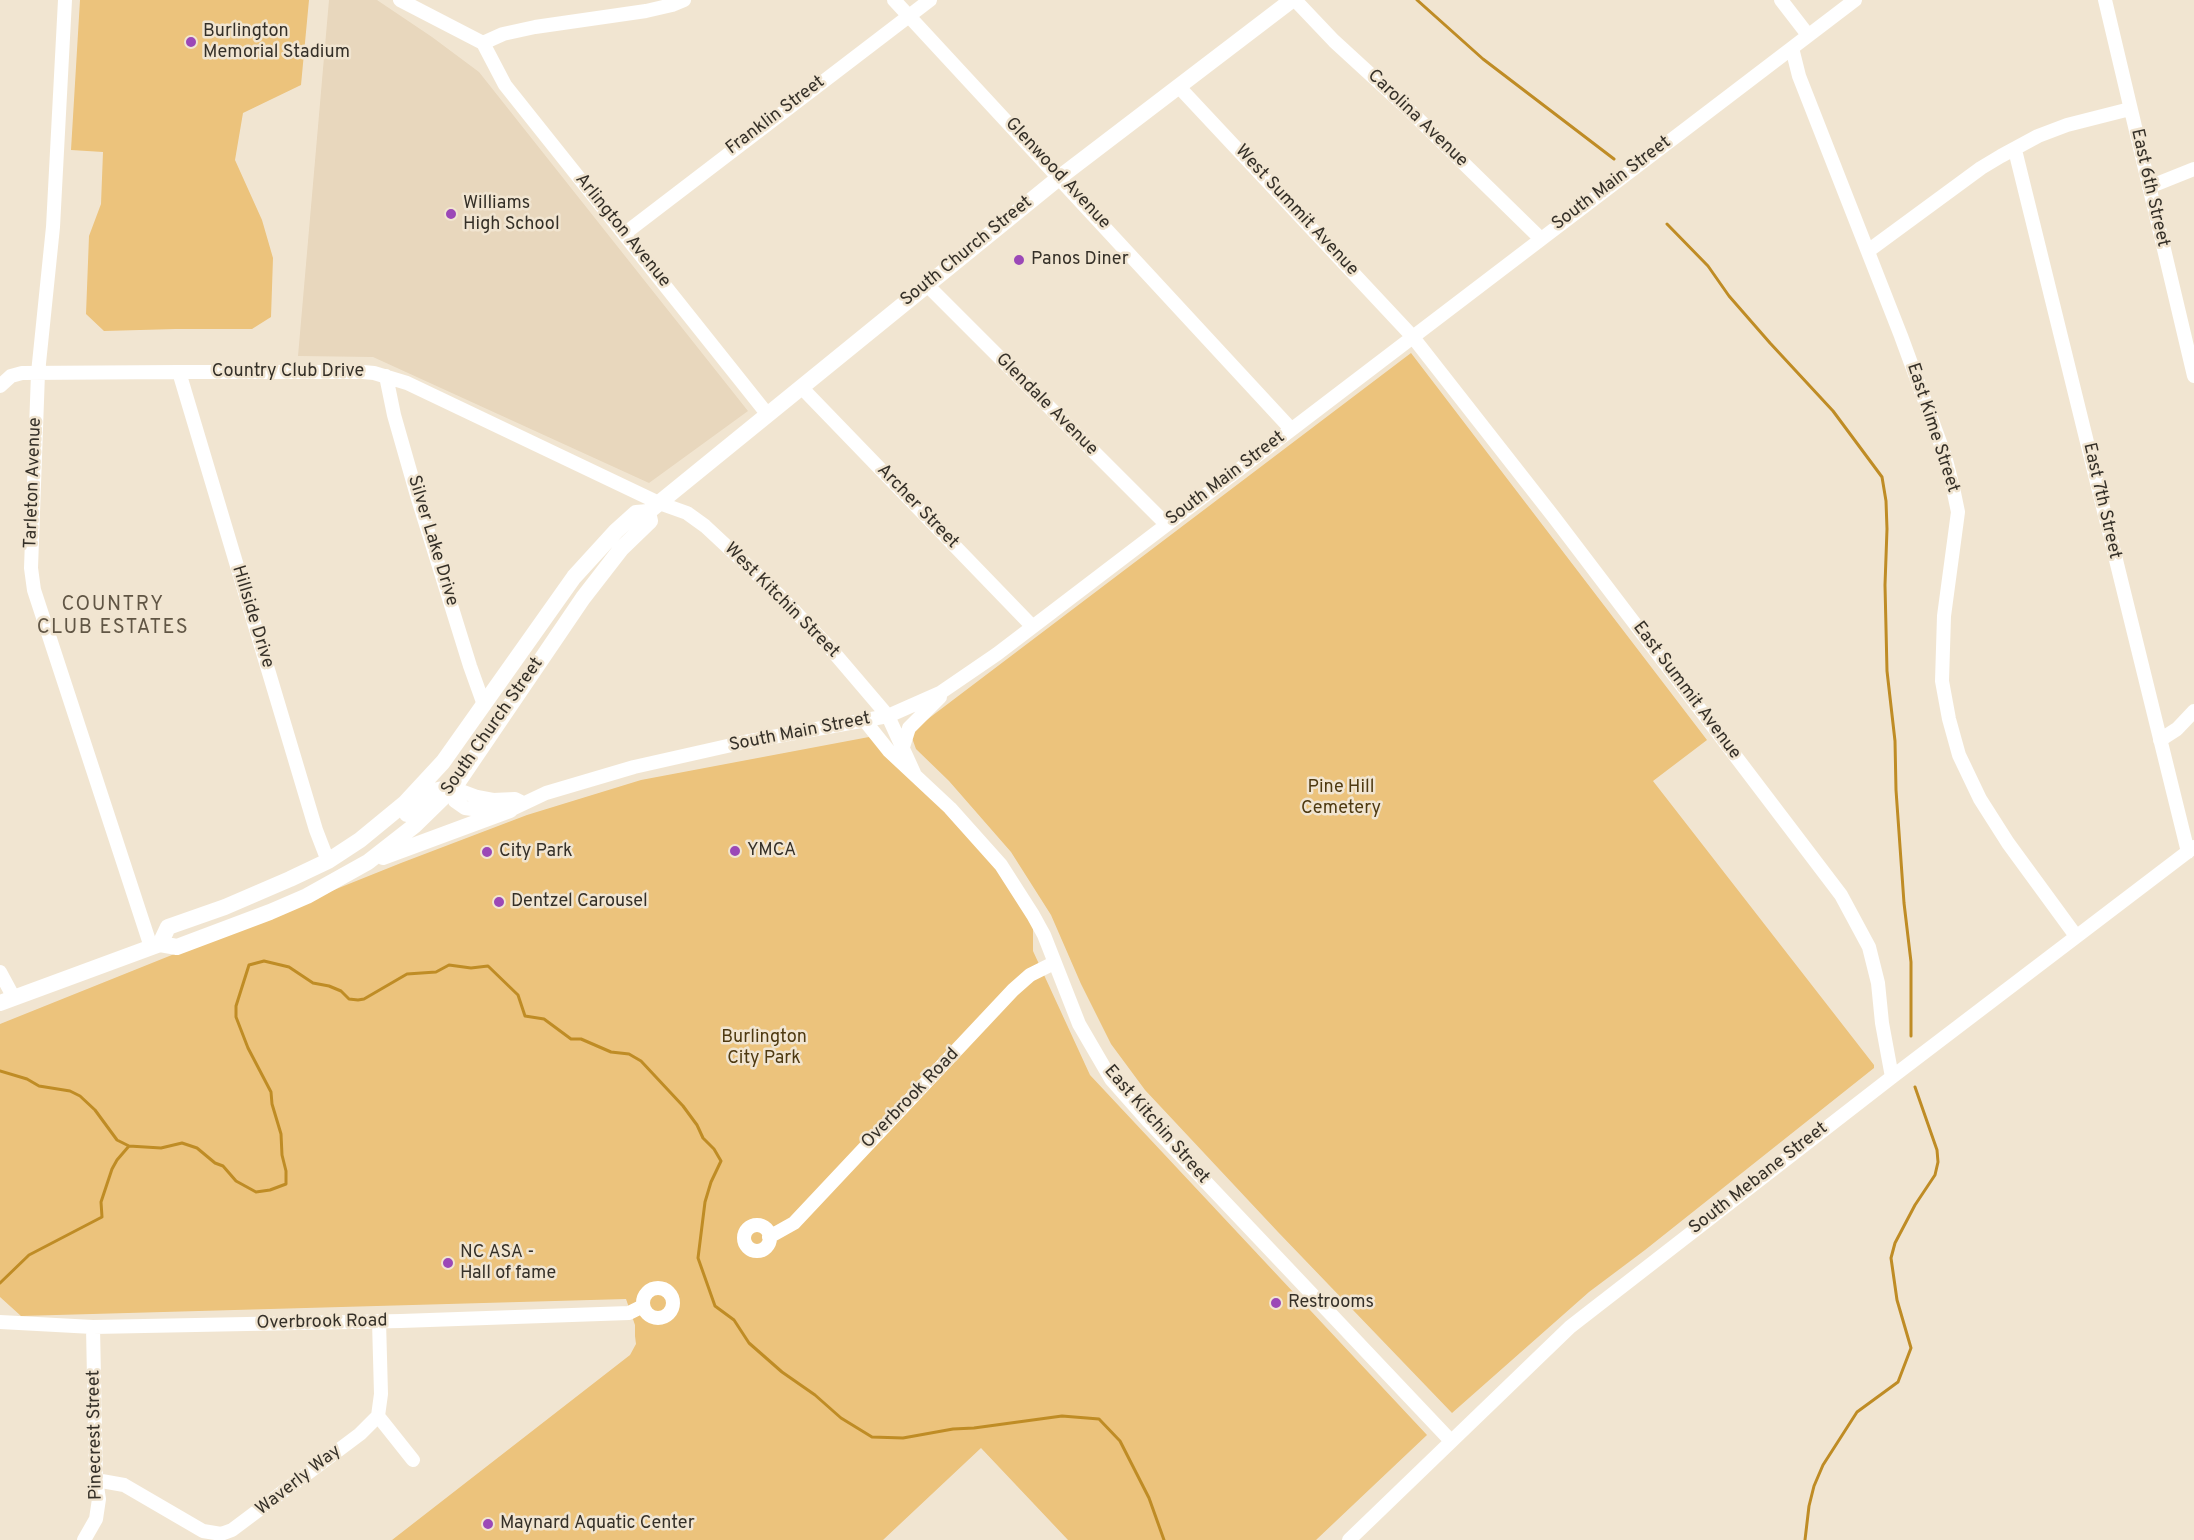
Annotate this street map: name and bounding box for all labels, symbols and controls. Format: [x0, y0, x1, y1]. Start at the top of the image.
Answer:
place label: Burlington Memorial Stadium [203, 21, 350, 63]
marker: Burlington Memorial Stadium [184, 35, 198, 49]
street label: Carolina Avenue [1362, 66, 1472, 172]
street label: Franklin Street [722, 72, 830, 160]
street label: Glenwood Avenue [1000, 114, 1114, 234]
street label: East 6th Street [2125, 127, 2173, 249]
street label: South Main Street [1548, 132, 1676, 236]
street label: West Summit Avenue [1230, 141, 1362, 281]
street label: Arlington Avenue [570, 170, 674, 292]
street label: South Church Street [897, 192, 1037, 312]
place label: Williams High School [463, 193, 560, 236]
marker: Williams High School [444, 207, 458, 221]
place label: Panos Diner [1031, 249, 1129, 271]
marker: Panos Diner [1012, 253, 1026, 267]
street label: Glendale Avenue [990, 349, 1102, 461]
street label: Country Club Drive [212, 361, 364, 383]
street label: East Kime Street [1901, 361, 1963, 495]
street label: Tarleton Avenue [21, 417, 47, 549]
street label: South Main Street [1162, 427, 1290, 531]
street label: East 7th Street [2077, 441, 2125, 561]
street label: Archer Street [871, 460, 963, 554]
street label: Silver Lake Drive [402, 473, 462, 609]
street label: West Kitchin Street [719, 539, 843, 663]
street label: Hillside Drive [226, 563, 278, 671]
district label: COUNTRY CLUB ESTATES [37, 594, 189, 641]
street label: East Summit Avenue [1627, 618, 1745, 764]
street label: South Church Street [437, 654, 549, 800]
street label: South Main Street [728, 709, 872, 757]
park label: Pine Hill Cemetery [1301, 777, 1381, 820]
place label: YMCA [747, 840, 796, 862]
place label: City Park [499, 841, 573, 863]
marker: YMCA [728, 844, 742, 858]
marker: City Park [480, 845, 494, 859]
place label: Dentzel Carousel [511, 891, 648, 913]
marker: Dentzel Carousel [492, 895, 506, 909]
park label: Burlington City Park [721, 1027, 807, 1070]
street label: Overbrook Road [858, 1044, 964, 1154]
street label: East Kitchin Street [1099, 1061, 1213, 1189]
street label: South Mebane Street [1686, 1118, 1832, 1240]
place label: NC ASA - Hall of fame [460, 1242, 556, 1284]
marker: NC ASA - Hall of fame [441, 1256, 455, 1270]
place label: Restrooms [1288, 1292, 1374, 1314]
marker: Restrooms [1269, 1296, 1283, 1310]
street label: Overbrook Road [256, 1311, 388, 1335]
street label: Pinecrest Street [84, 1370, 108, 1500]
street label: Waverly Way [252, 1441, 346, 1521]
place label: Maynard Aquatic Center [500, 1513, 695, 1535]
marker: Maynard Aquatic Center [481, 1517, 495, 1531]

